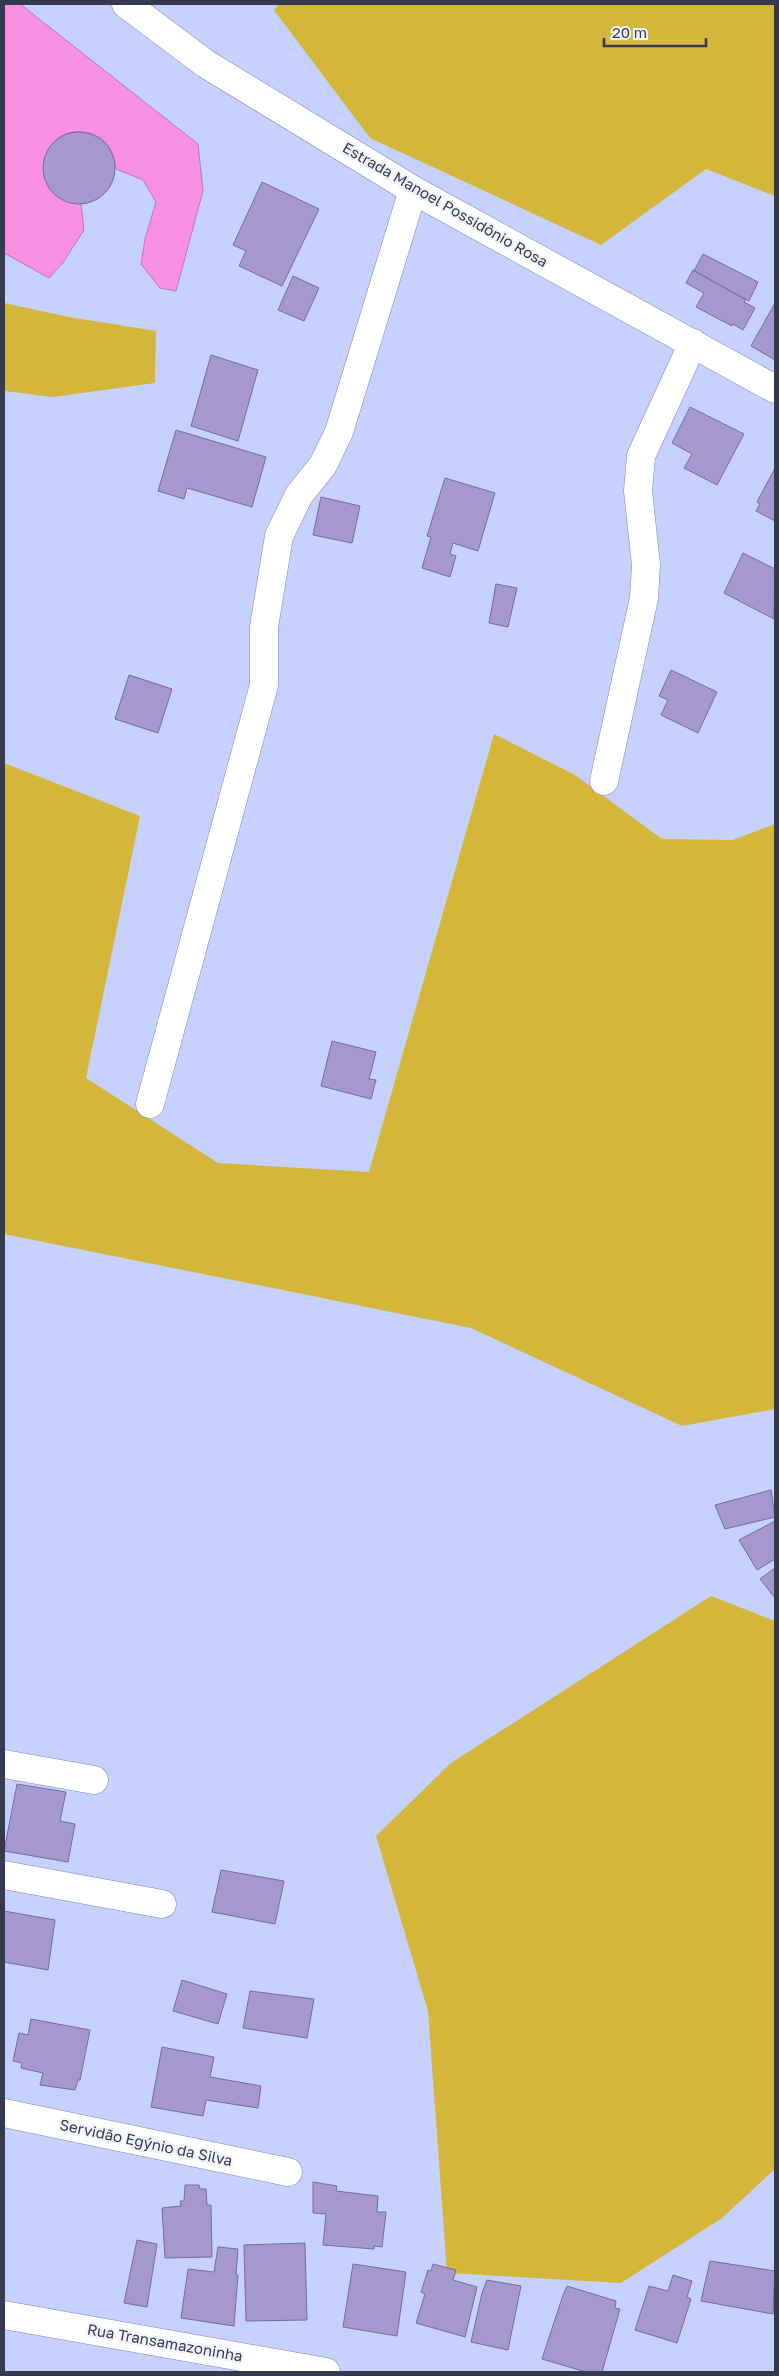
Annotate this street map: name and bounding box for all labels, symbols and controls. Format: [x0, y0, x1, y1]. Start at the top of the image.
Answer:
scale bar [604, 15, 706, 47]
text: 20 m [612, 23, 647, 41]
street label: Estrada Manoel Possidônio Rosa [340, 138, 551, 270]
street label: Servidão Egýnio da Silva [58, 2115, 234, 2169]
street label: Rua Transamazoninha [86, 2319, 244, 2365]

